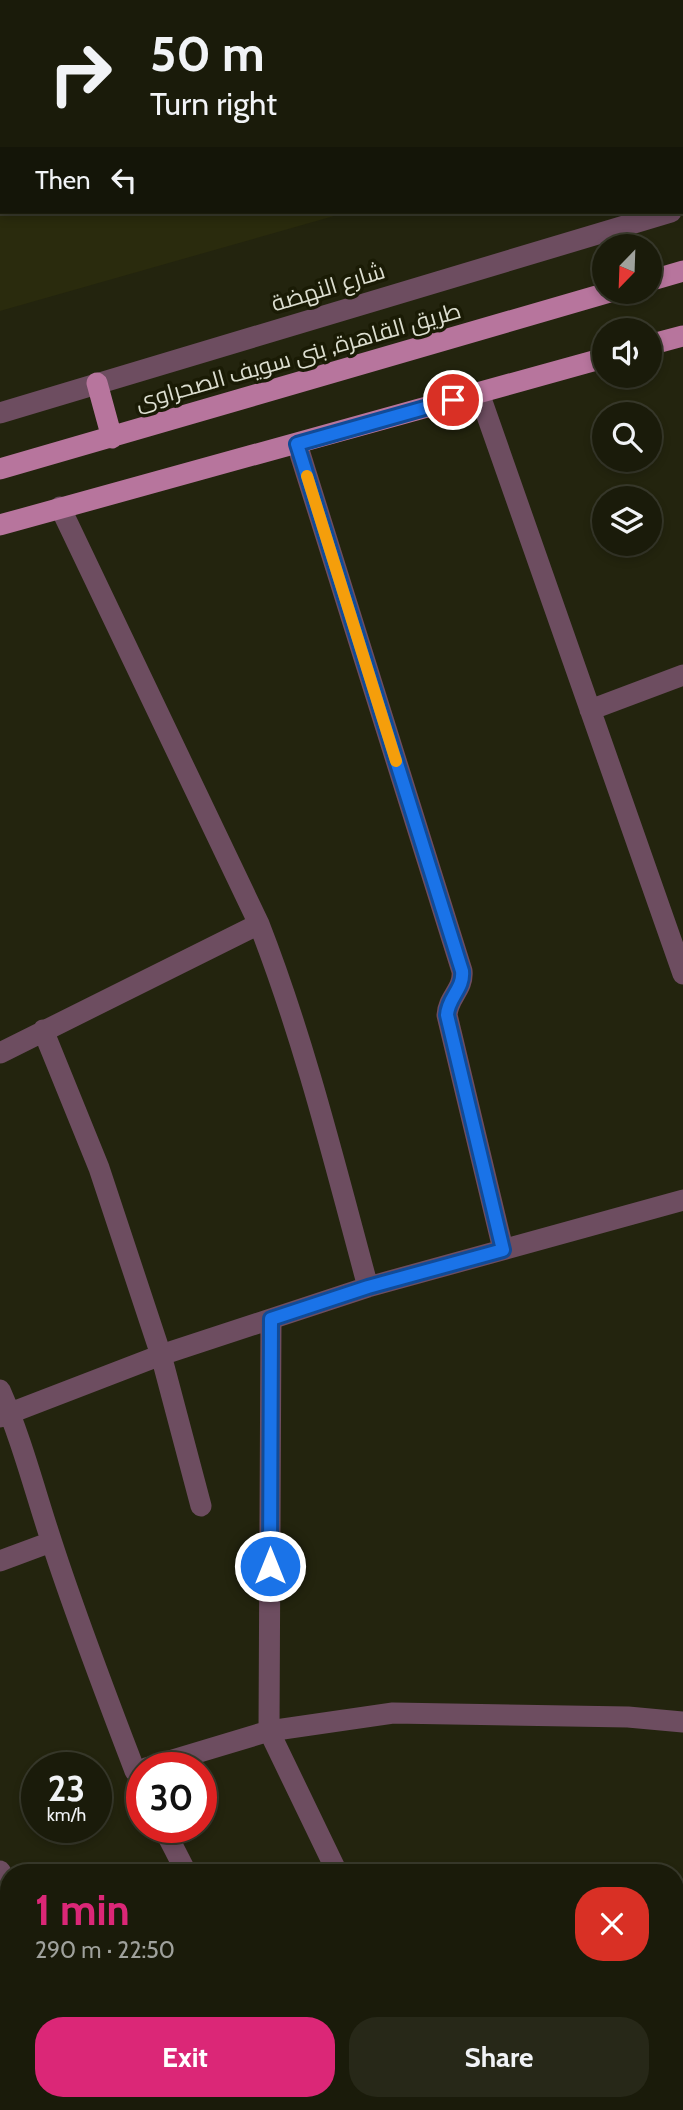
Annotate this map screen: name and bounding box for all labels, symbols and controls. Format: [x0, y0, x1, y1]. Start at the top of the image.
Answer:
text: 50 m [150, 24, 265, 83]
icon: right [35, 28, 126, 119]
text: Turn right [150, 84, 277, 123]
icon: left [105, 161, 143, 199]
text: Then [35, 164, 91, 196]
north arrow [592, 234, 662, 304]
map controls [592, 234, 662, 556]
street label: شارع النهضة [268, 256, 389, 319]
street label: طريق القاهرة, بنى سويف الصحراوى [132, 296, 464, 416]
button: sound [592, 318, 662, 388]
pin [423, 370, 483, 430]
icon: arrive [434, 381, 472, 419]
button: search [592, 402, 662, 472]
button: layers [592, 486, 662, 556]
position arrow [233, 1529, 307, 1603]
speed limit sign: 30 [126, 1752, 217, 1843]
text: 23 [48, 1767, 85, 1810]
text: km/h [47, 1804, 86, 1826]
text: 1 min [35, 1884, 130, 1936]
button: close [575, 1887, 649, 1961]
text: 290 m · 22:50 [35, 1936, 175, 1964]
button: Exit [35, 2017, 335, 2097]
button: Share [349, 2017, 649, 2097]

